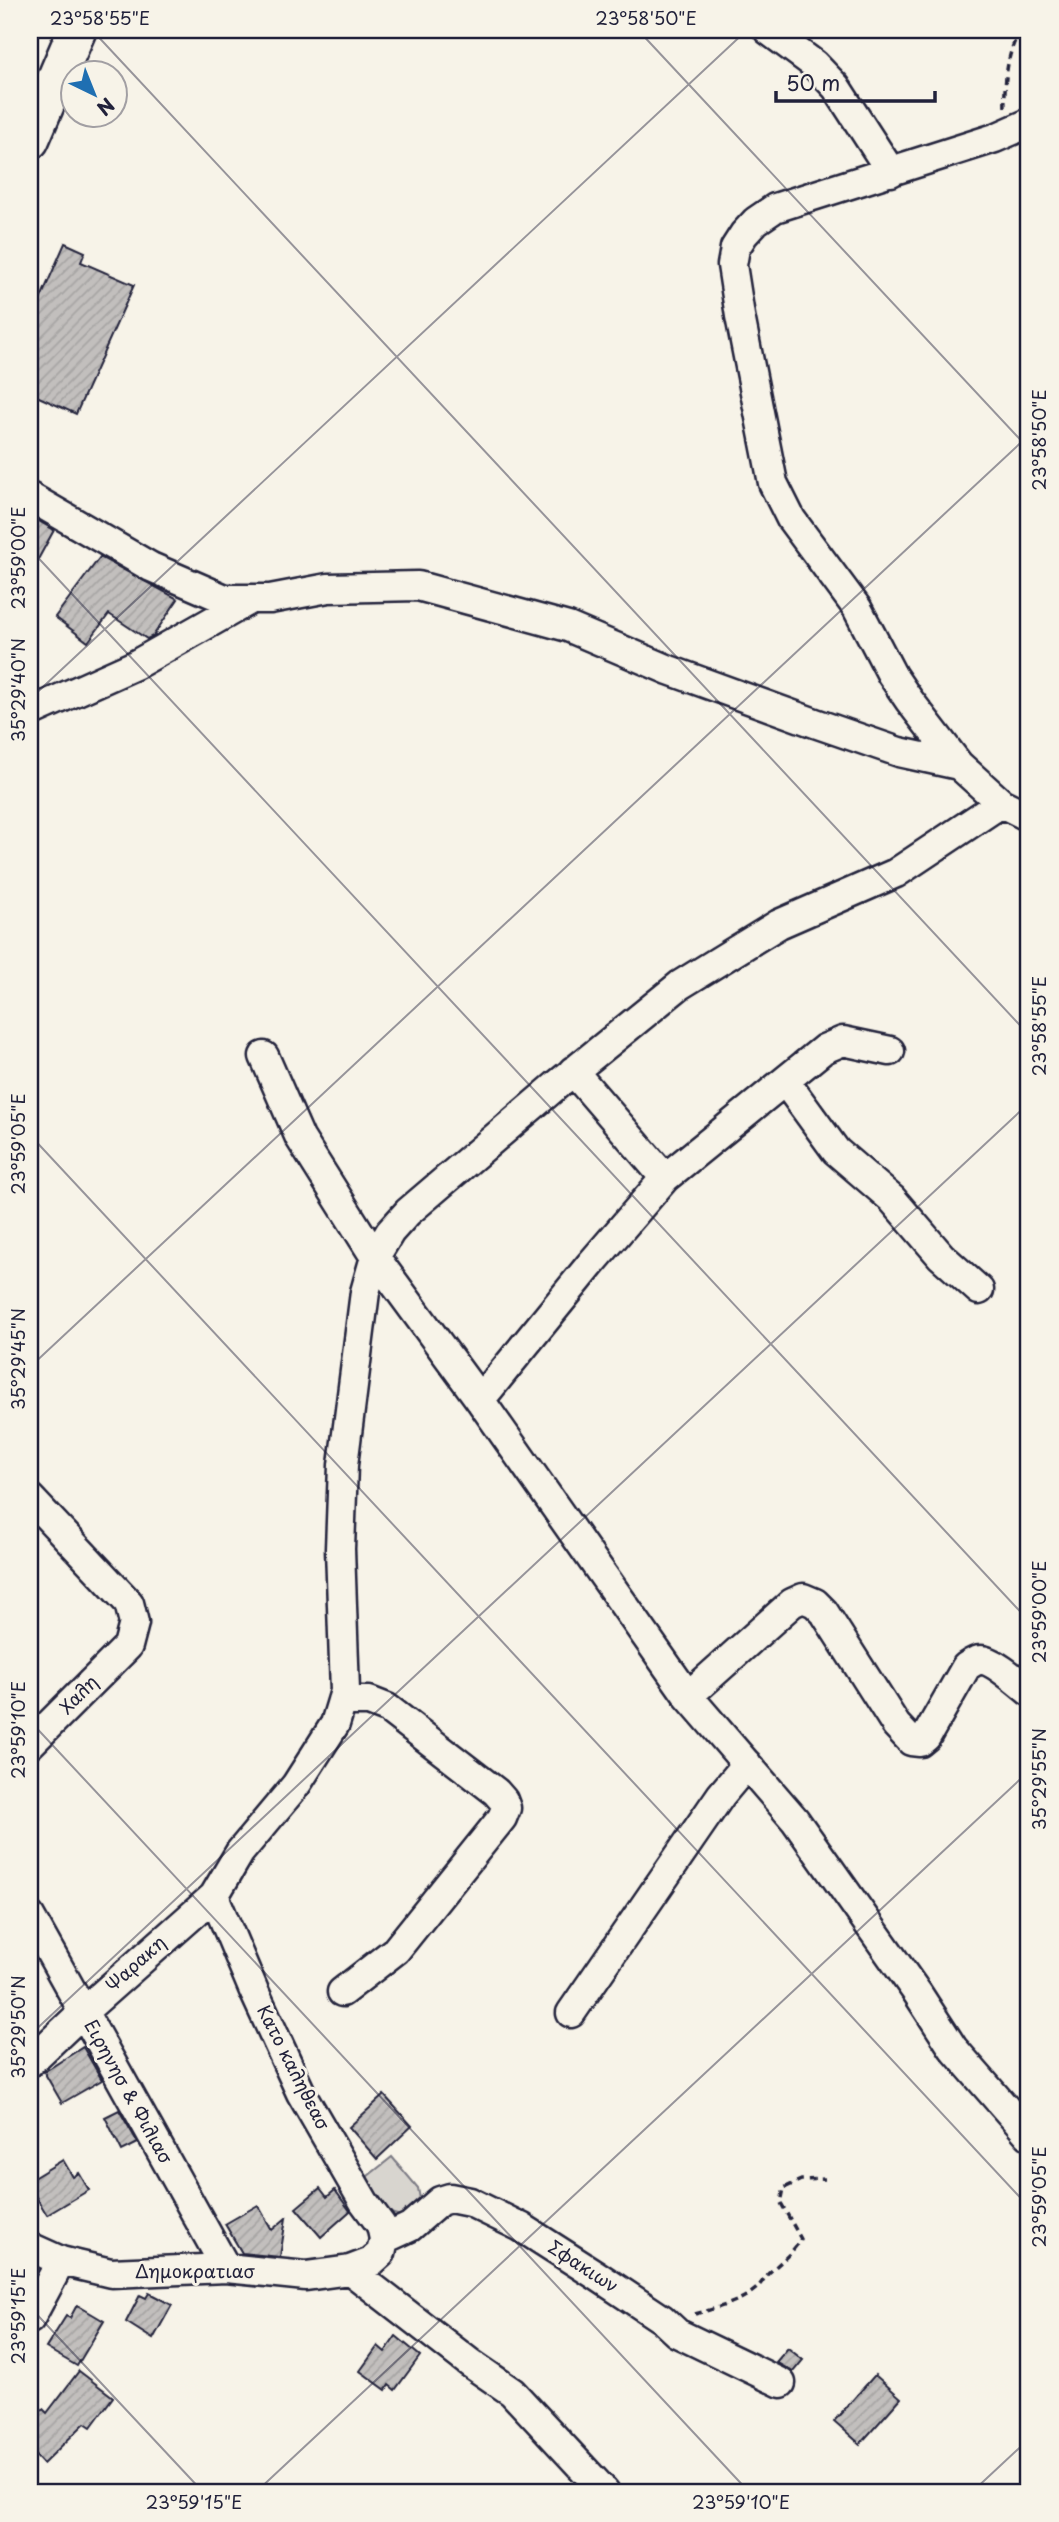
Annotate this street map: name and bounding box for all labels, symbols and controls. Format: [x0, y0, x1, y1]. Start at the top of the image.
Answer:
text: 23°58'55"E [50, 4, 150, 31]
text: 23°58'50"E [595, 4, 697, 31]
north arrow [60, 60, 130, 130]
scale bar [776, 60, 935, 104]
text: 50 m [786, 66, 840, 98]
text: N [91, 92, 121, 123]
text: 23°58'50"E [1025, 389, 1052, 491]
text: 23°59'00"E [4, 507, 31, 609]
text: 35°29'40"N [4, 638, 31, 742]
text: 23°58'55"E [1025, 976, 1052, 1076]
text: 23°59'05"E [4, 1093, 31, 1195]
text: 35°29'45"N [4, 1308, 31, 1410]
text: 23°59'00"E [1025, 1561, 1052, 1663]
street label: Χαλη [52, 1668, 104, 1720]
text: 23°59'10"E [4, 1681, 31, 1779]
text: 35°29'55"N [1025, 1728, 1052, 1830]
street label: Ψαρακη [99, 1929, 171, 1997]
text: 35°29'50"N [4, 1975, 31, 2079]
street label: Κατο καληθεασ [251, 2000, 338, 2135]
street label: Ειρηνησ & Φιλιασ [78, 2014, 180, 2169]
text: 23°59'05"E [1025, 2146, 1052, 2248]
street label: Σφακιων [543, 2233, 624, 2298]
street label: Δημοκρατιασ [135, 2257, 255, 2284]
text: 23°59'15"E [4, 2268, 31, 2364]
text: 23°59'15"E [146, 2488, 242, 2515]
text: 23°59'10"E [692, 2488, 790, 2515]

